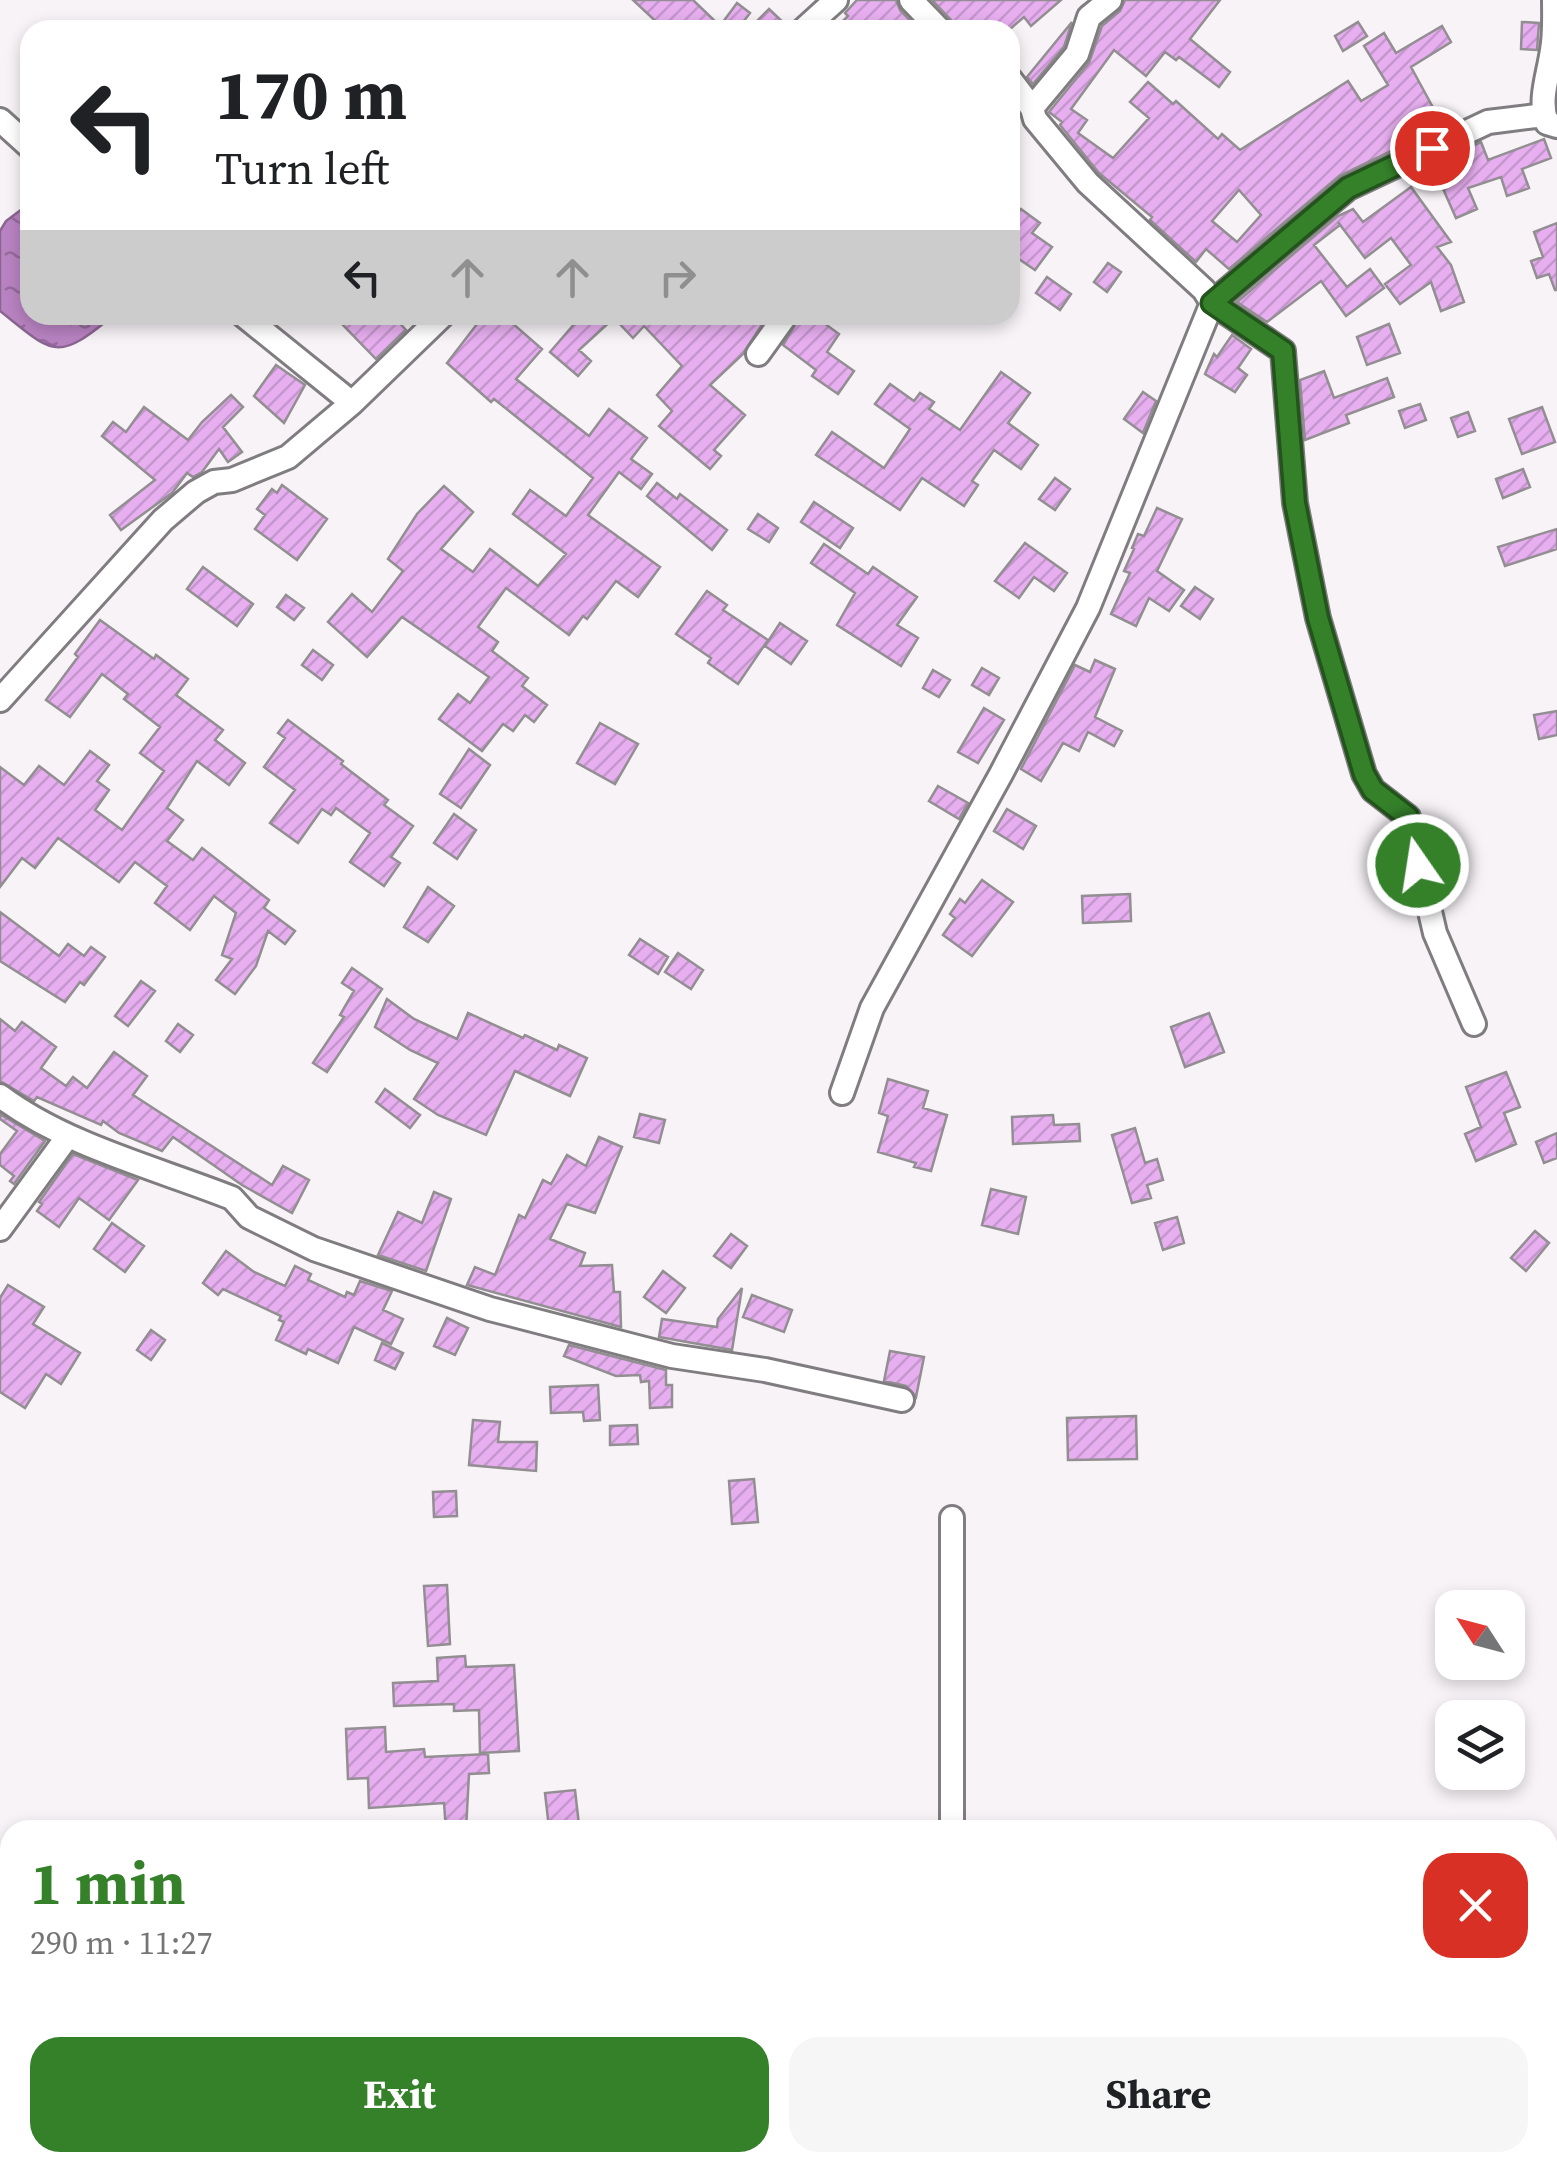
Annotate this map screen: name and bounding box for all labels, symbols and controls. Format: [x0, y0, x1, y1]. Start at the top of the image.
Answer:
text: 170 m [215, 46, 407, 142]
icon: left [50, 60, 180, 190]
pin [1390, 106, 1475, 191]
icon: arrive [1405, 121, 1460, 176]
text: Turn left [215, 137, 389, 199]
icon: left [335, 250, 390, 305]
icon: ahead [440, 250, 495, 305]
icon: ahead [545, 250, 600, 305]
icon: right [650, 250, 705, 305]
position arrow [1366, 813, 1470, 917]
north arrow [1435, 1590, 1525, 1680]
map controls [1435, 1590, 1525, 1790]
button: layers [1435, 1700, 1525, 1790]
text: 1 min [30, 1842, 186, 1924]
button: close [1423, 1853, 1528, 1958]
text: 290 m · 11:27 [30, 1921, 212, 1965]
button: Exit [30, 2037, 769, 2152]
button: Share [789, 2037, 1528, 2152]

